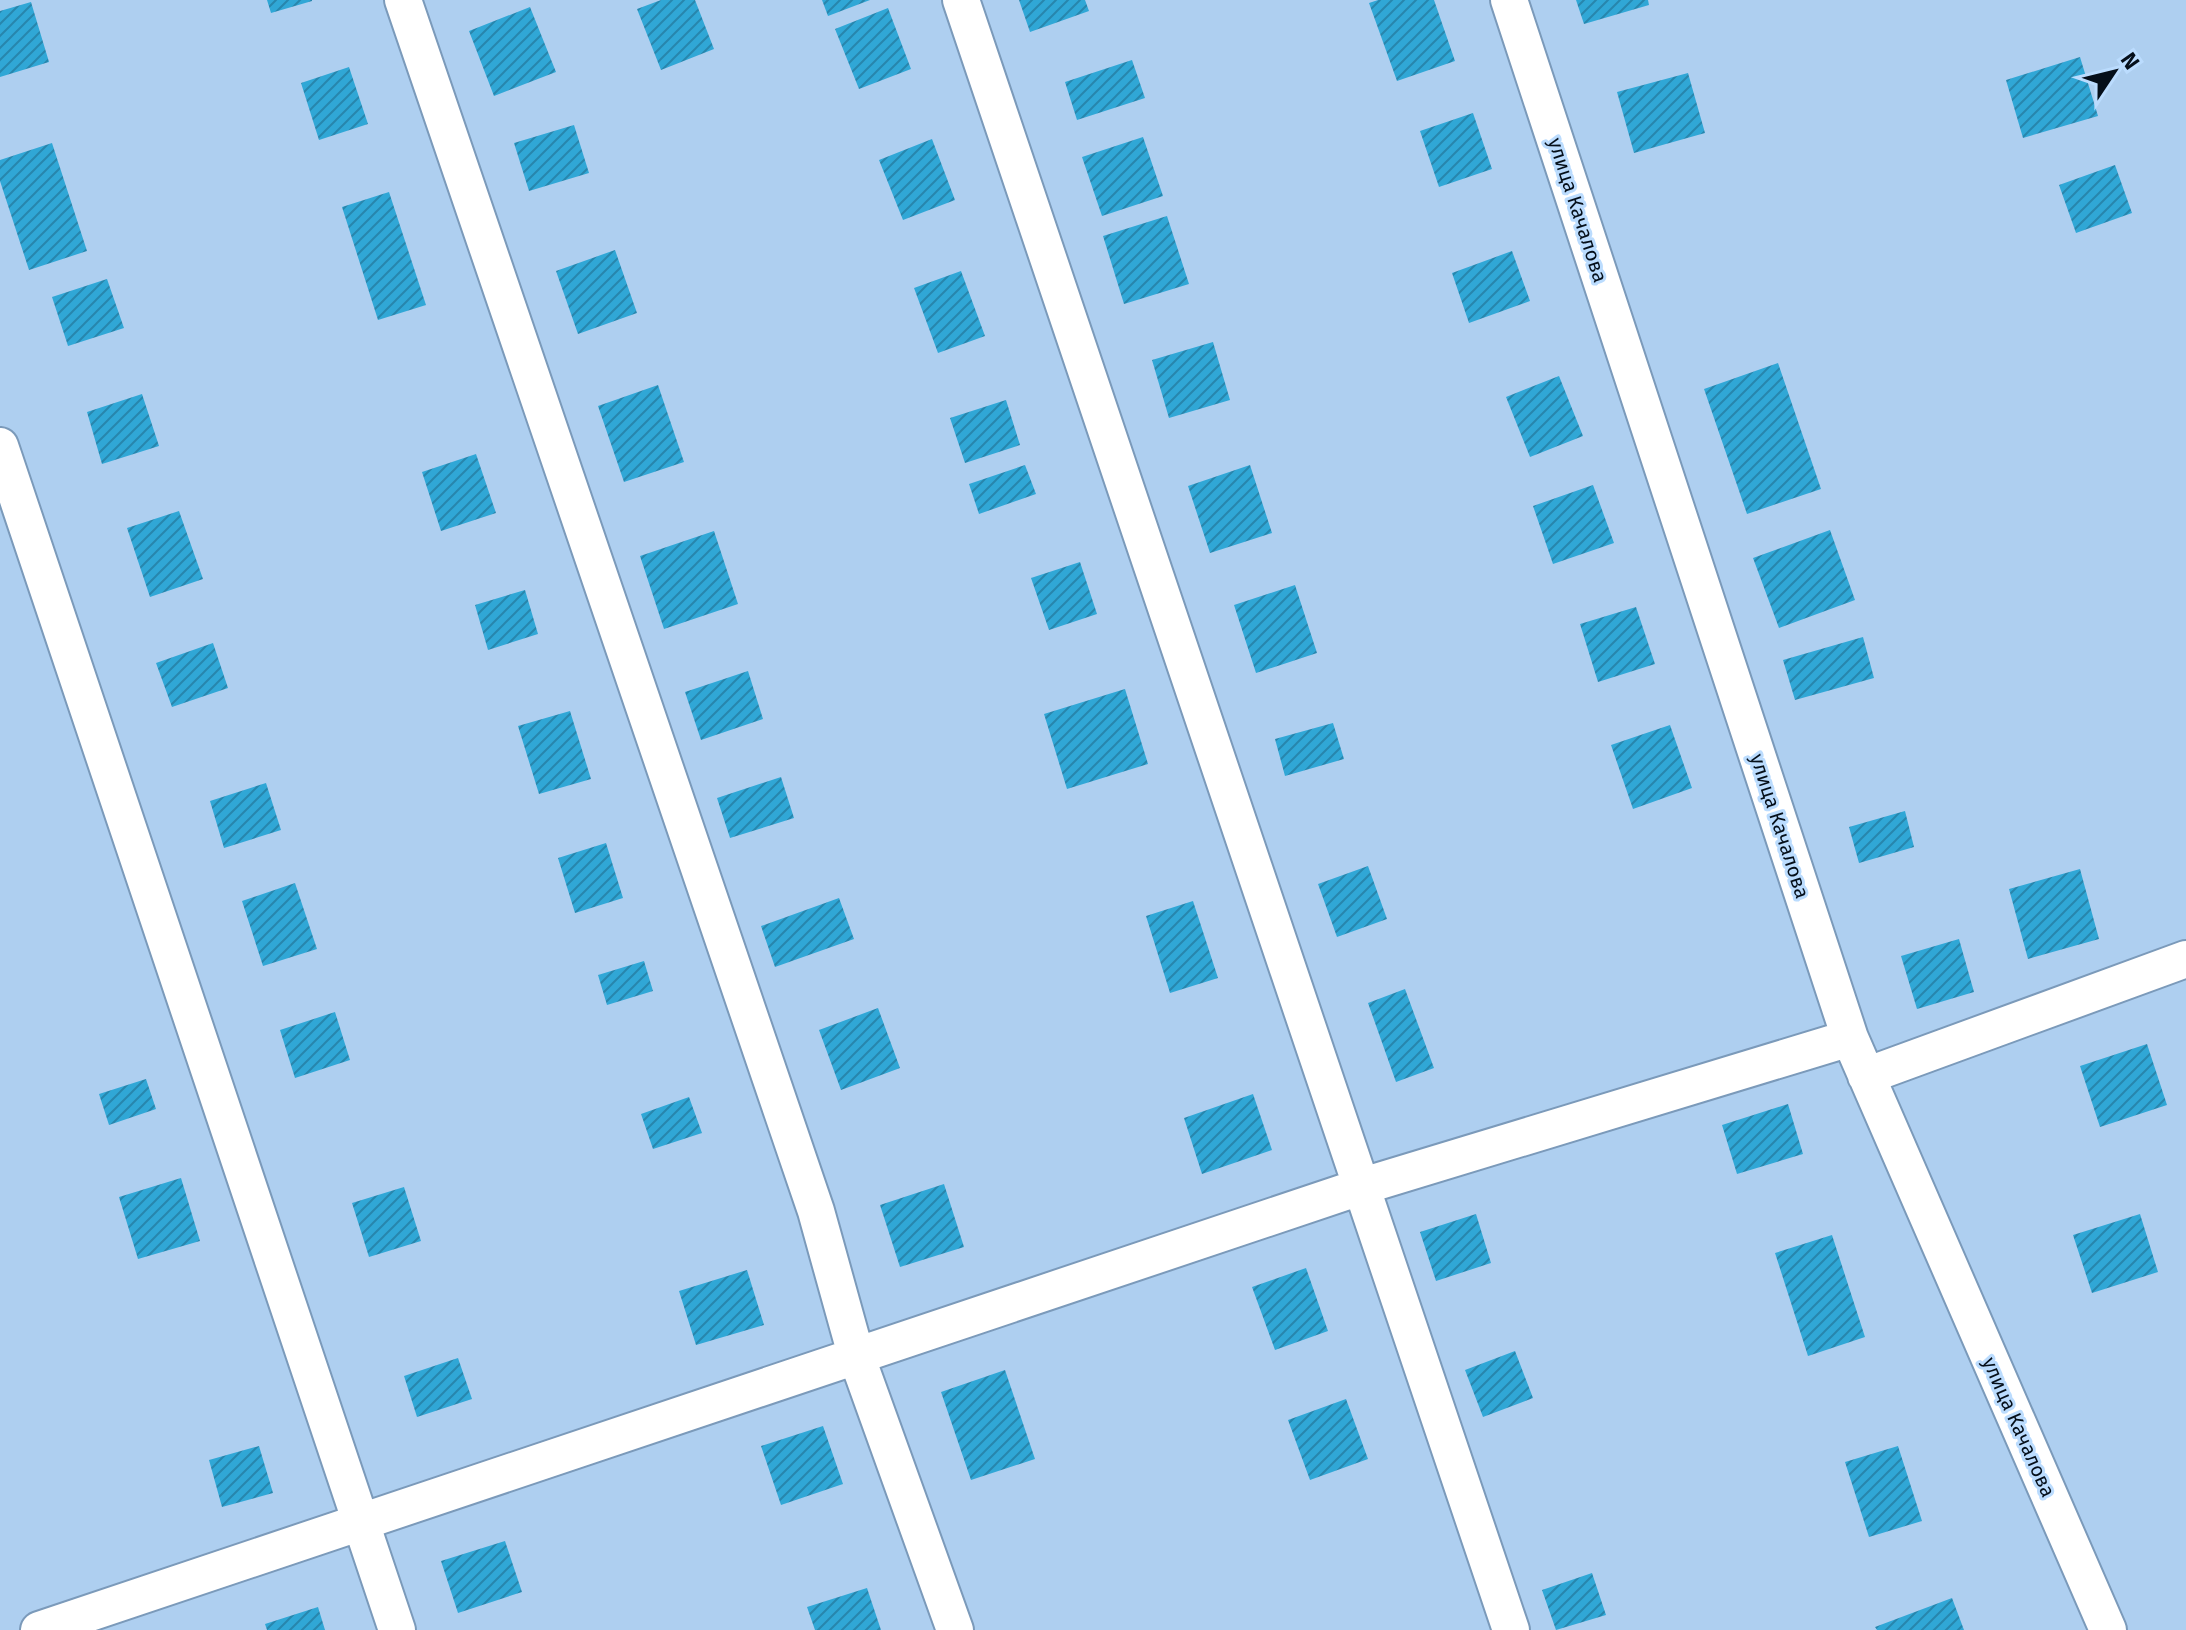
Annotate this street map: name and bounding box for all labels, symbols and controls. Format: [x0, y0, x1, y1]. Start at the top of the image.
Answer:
north arrow [2074, 32, 2154, 112]
text: N [2115, 47, 2145, 75]
street label: улица Качалова [1543, 135, 1613, 285]
street label: улица Качалова [1745, 751, 1815, 901]
street label: улица Качалова [1977, 1353, 2061, 1501]

